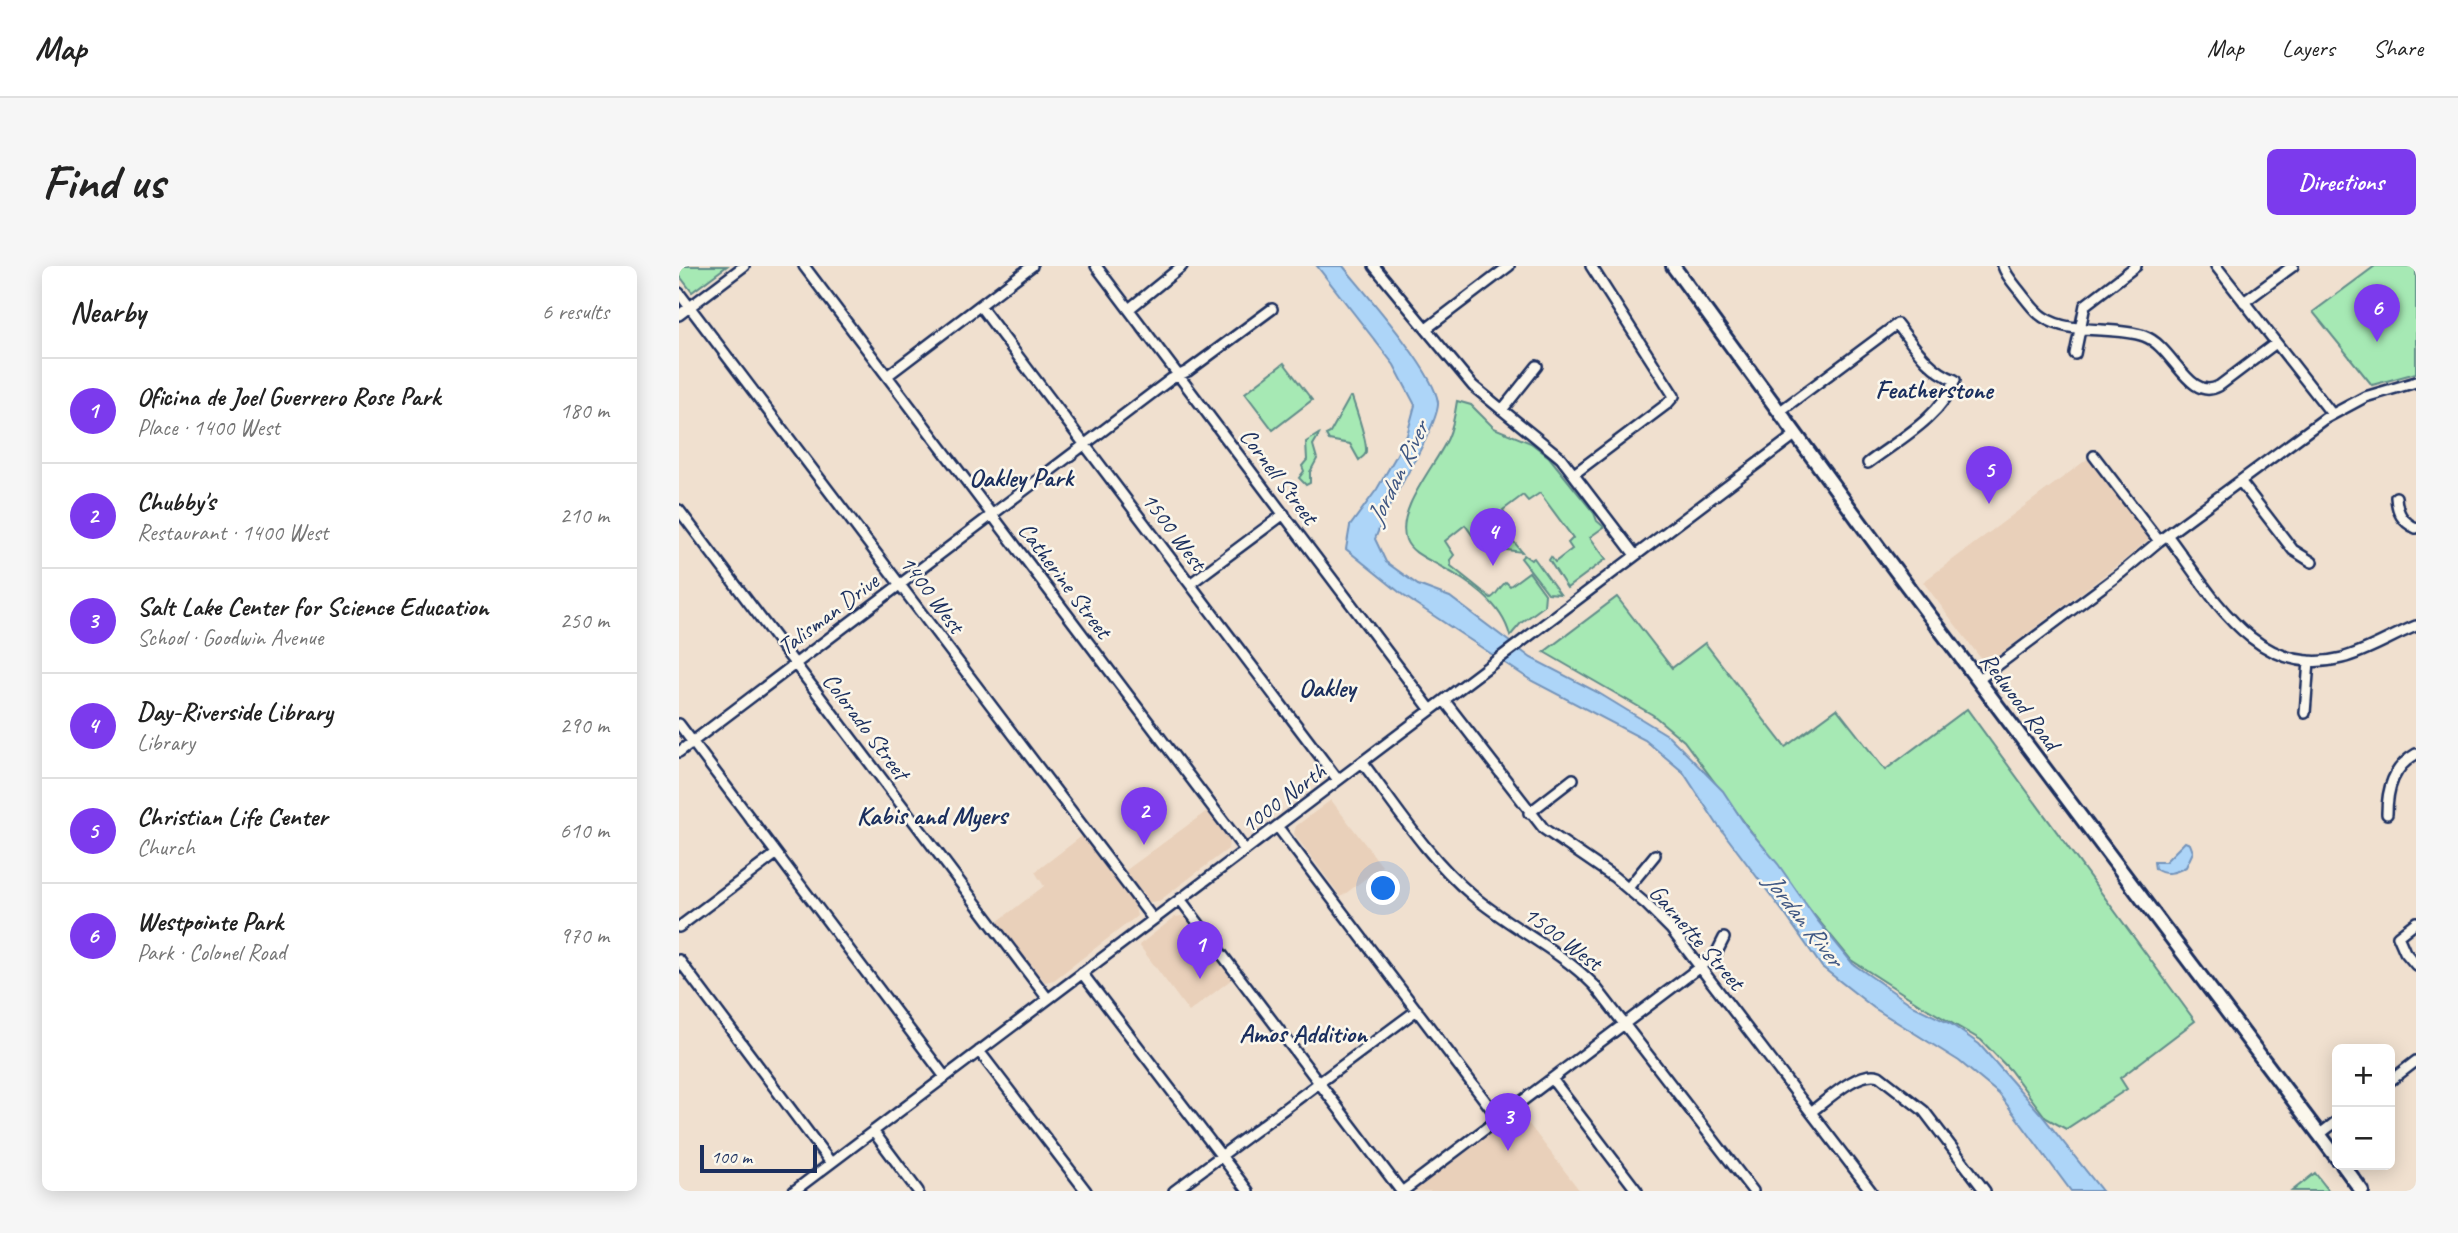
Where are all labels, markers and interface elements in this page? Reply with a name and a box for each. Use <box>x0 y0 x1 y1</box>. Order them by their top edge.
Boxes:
text: Map <box>35 27 86 69</box>
text: Map <box>2207 33 2244 63</box>
text: Layers <box>2282 33 2335 63</box>
text: Share <box>2373 33 2423 63</box>
button: Directions <box>2267 149 2416 215</box>
text: Find us <box>42 151 164 213</box>
pin: 6 <box>2354 284 2400 342</box>
text: Nearby <box>70 293 146 331</box>
text: 6 results <box>542 297 609 326</box>
district label: Featherstone <box>1875 373 1995 406</box>
text: Oficina de Joel Guerrero Rose Park <box>137 380 440 413</box>
text: 1 <box>88 396 98 425</box>
text: 180 m <box>560 396 609 425</box>
text: Place · 1400 West <box>137 413 280 442</box>
water label: Jordan River <box>1358 413 1438 532</box>
street label: Cornell Street <box>1233 422 1326 532</box>
pin: 5 <box>1966 446 2012 504</box>
district label: Oakley Park <box>969 461 1075 494</box>
text: Chubby's <box>137 485 215 518</box>
street label: 1500 West <box>1135 486 1214 578</box>
text: 2 <box>88 501 98 530</box>
text: 210 m <box>560 501 609 530</box>
pin: 4 <box>1470 508 1516 566</box>
street label: Catherine Street <box>1012 516 1120 646</box>
text: Restaurant · 1400 West <box>137 518 328 547</box>
street label: 1400 West <box>893 549 972 641</box>
street label: Talisman Drive <box>772 565 886 662</box>
text: Salt Lake Center for Science Education <box>137 590 488 623</box>
text: 3 <box>88 606 98 635</box>
text: 250 m <box>560 606 609 635</box>
text: School · Goodwin Avenue <box>137 623 323 652</box>
street label: Redwood Road <box>1974 646 2069 759</box>
street label: Colorado Street <box>816 666 918 788</box>
district label: Oakley <box>1299 671 1358 704</box>
text: Day-Riverside Library <box>137 695 333 728</box>
text: 4 <box>88 711 98 740</box>
text: 290 m <box>560 711 609 740</box>
text: Library <box>137 728 195 757</box>
street label: 1000 North <box>1234 755 1333 840</box>
pin: 2 <box>1121 787 1167 845</box>
district label: Kabis and Myers <box>857 799 1010 832</box>
text: Christian Life Center <box>137 800 327 833</box>
text: 5 <box>88 816 98 845</box>
text: 610 m <box>560 816 609 845</box>
text: Church <box>137 833 195 862</box>
water label: Jordan River <box>1755 864 1853 976</box>
your location <box>1366 871 1400 905</box>
street label: Garnette Street <box>1643 878 1753 998</box>
street label: 1500 West <box>1518 899 1610 978</box>
text: Westpointe Park <box>137 905 283 938</box>
text: 6 <box>88 921 98 950</box>
text: 970 m <box>560 921 609 950</box>
pin: 1 <box>1177 921 1223 979</box>
text: Park · Colonel Road <box>137 938 286 967</box>
district label: Amos Addition <box>1239 1017 1369 1050</box>
map controls <box>2332 1044 2395 1170</box>
button: + <box>2332 1044 2395 1107</box>
pin: 3 <box>1485 1093 1531 1151</box>
button: − <box>2332 1107 2395 1170</box>
scale bar <box>700 1142 817 1174</box>
text: 100 m <box>711 1145 752 1169</box>

